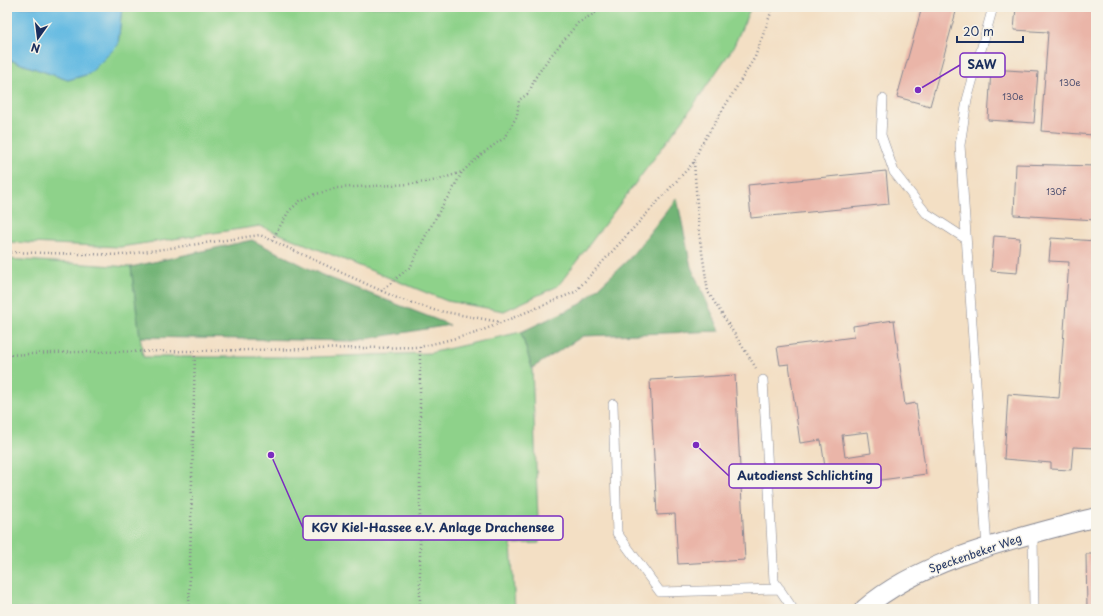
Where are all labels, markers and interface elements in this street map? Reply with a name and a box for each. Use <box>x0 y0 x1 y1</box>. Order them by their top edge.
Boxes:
north arrow <box>18 18 58 58</box>
scale bar <box>957 18 1023 44</box>
text: 20 m <box>963 22 994 40</box>
text: N <box>29 39 42 57</box>
callout: SAW <box>960 53 1005 77</box>
text: SAW <box>968 55 997 73</box>
house number: 130e <box>1059 75 1081 89</box>
house number: 130e <box>1002 89 1024 103</box>
house number: 130f <box>1046 184 1067 198</box>
callout: Autodienst Schlichting <box>729 464 881 488</box>
text: Autodienst Schlichting <box>737 466 873 484</box>
callout: KGV Kiel-Hassee e.V. Anlage Drachensee <box>303 516 563 540</box>
text: KGV Kiel-Hassee e.V. Anlage Drachensee <box>311 518 555 536</box>
street label: Speckenbeker Weg <box>926 529 1024 577</box>

